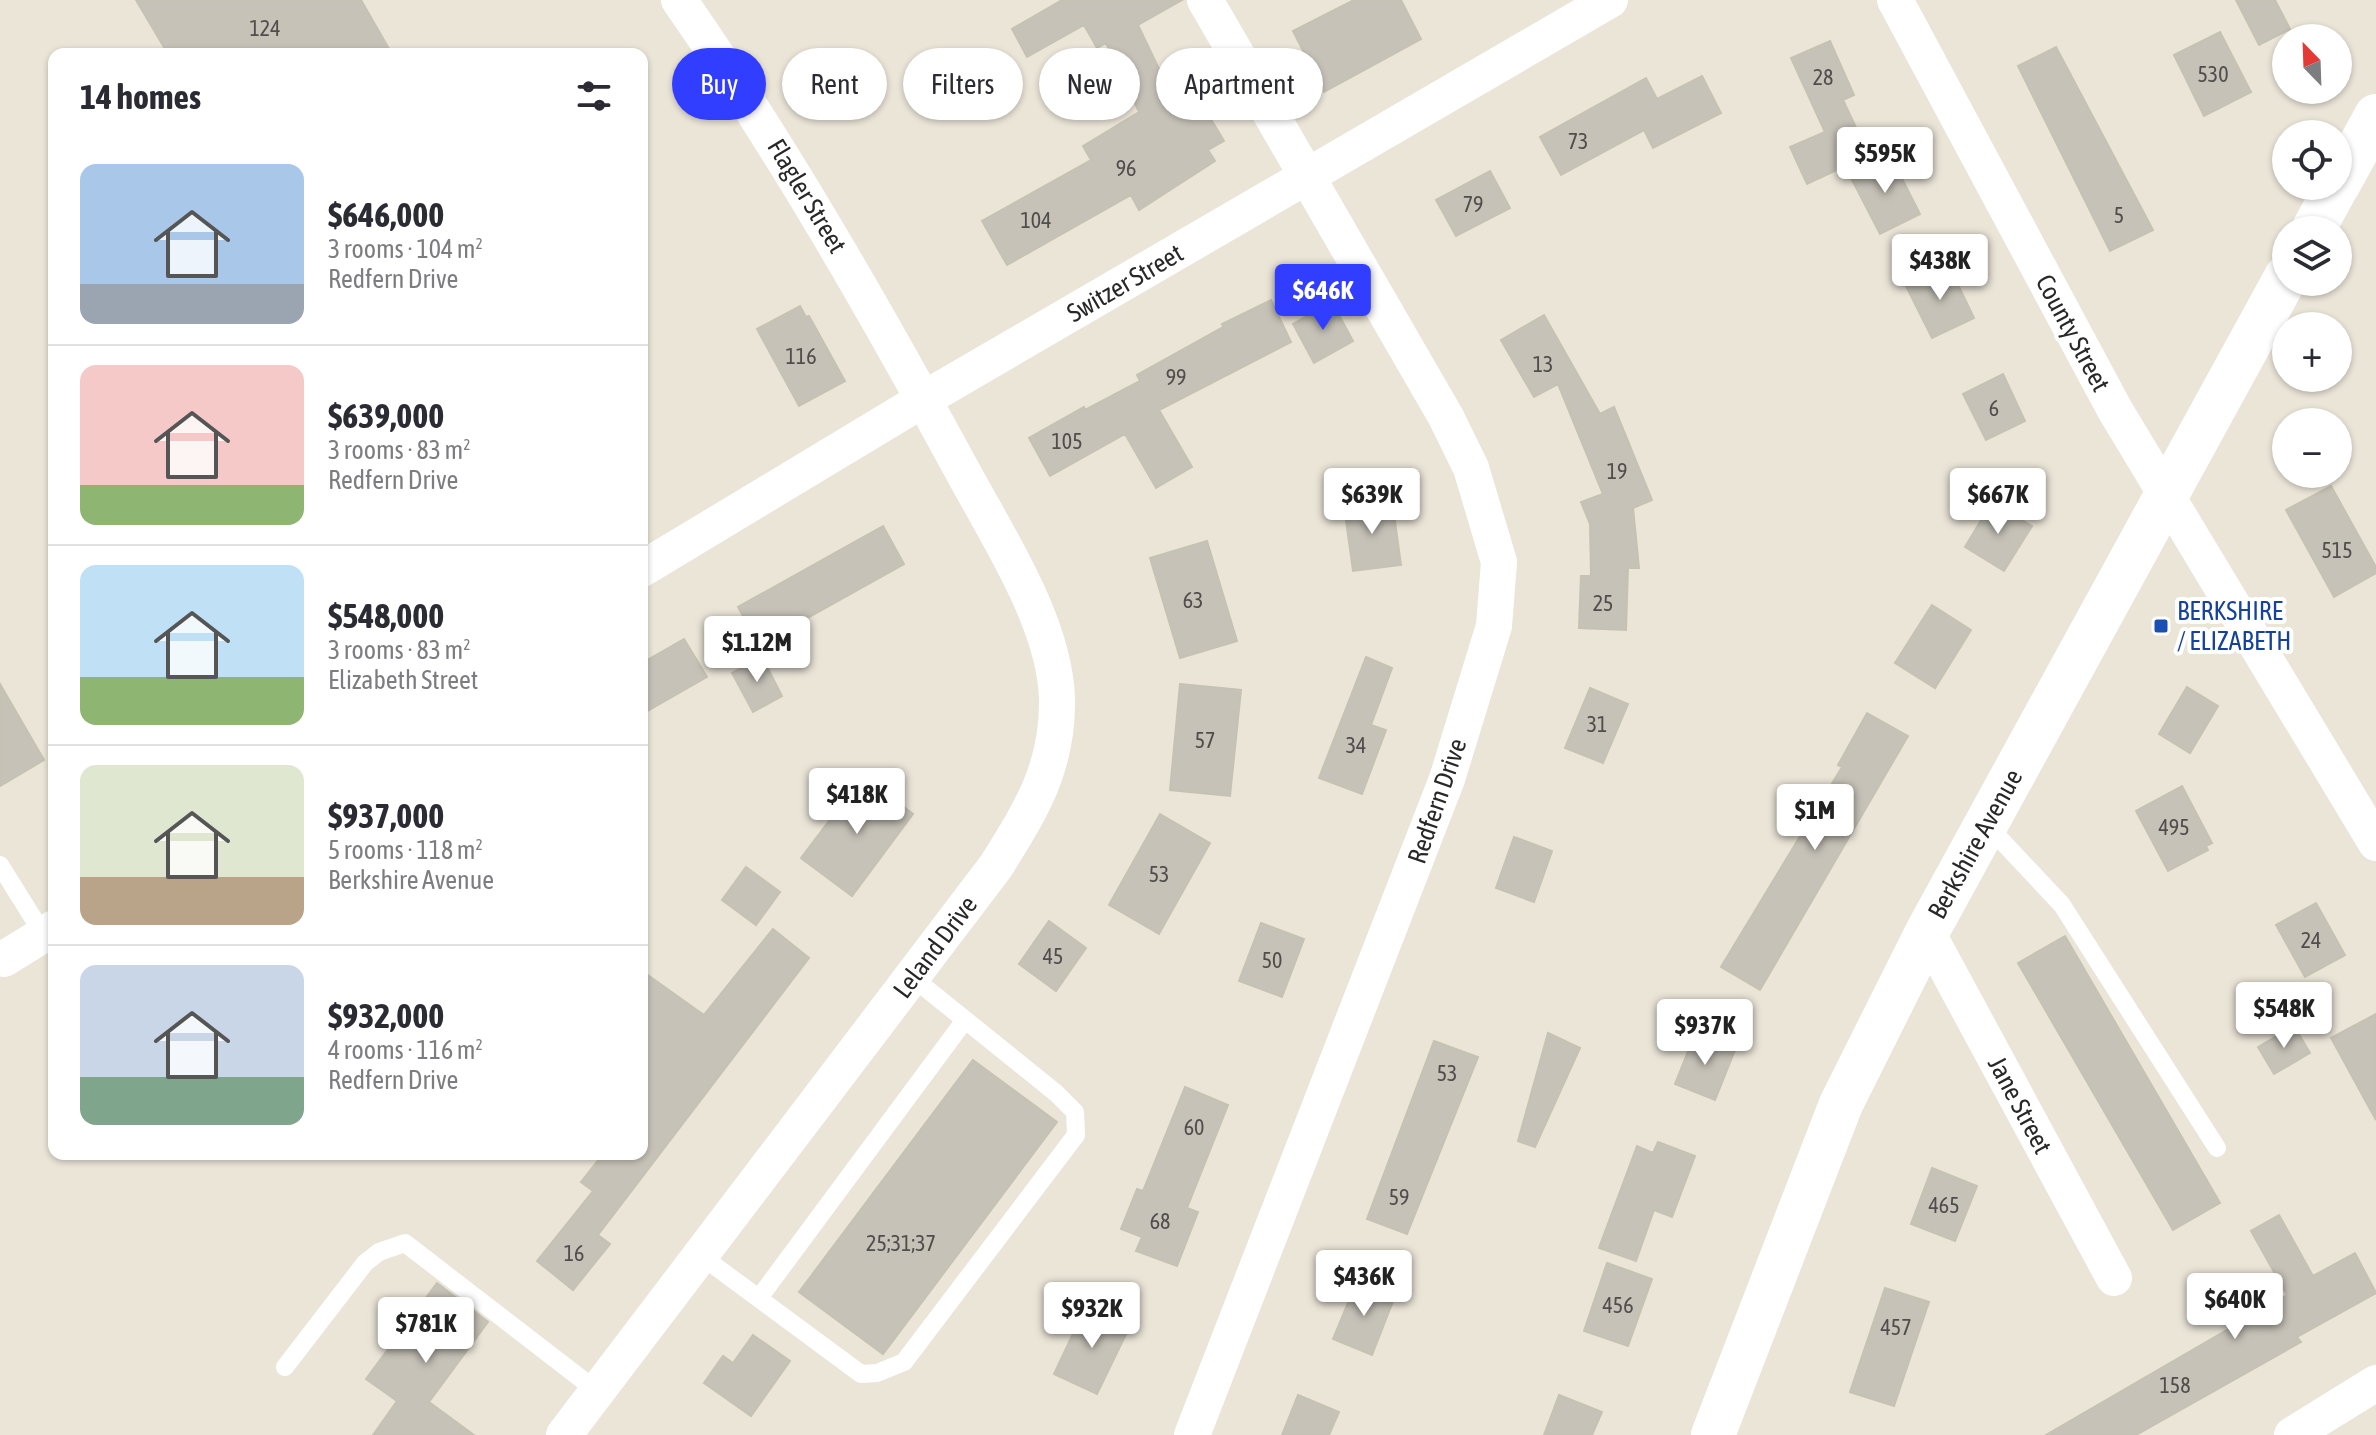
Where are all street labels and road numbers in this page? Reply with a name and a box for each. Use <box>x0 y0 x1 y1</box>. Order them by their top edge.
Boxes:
street label: Flagler Street <box>761 134 853 258</box>
street label: Switzer Street <box>1062 238 1188 328</box>
street label: County Street <box>2030 269 2116 397</box>
street label: Redfern Drive <box>1402 735 1472 867</box>
street label: Berkshire Avenue <box>1922 764 2028 924</box>
street label: Leland Drive <box>887 890 983 1004</box>
street label: Jane Street <box>1982 1051 2058 1159</box>

